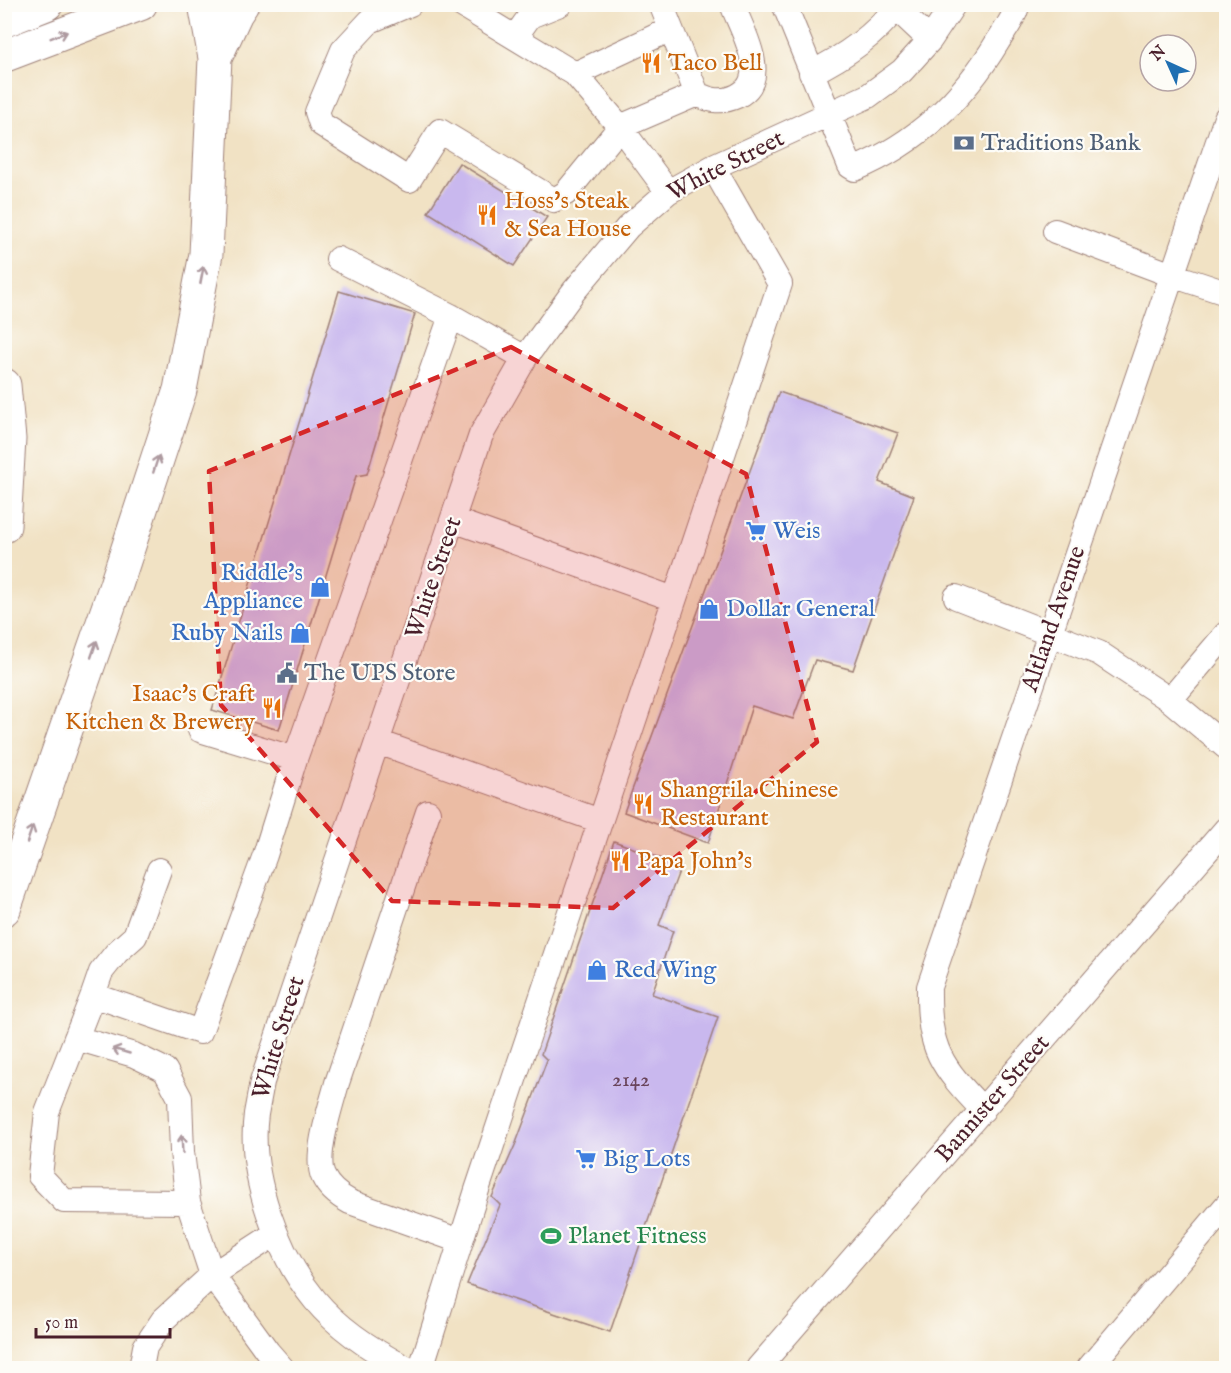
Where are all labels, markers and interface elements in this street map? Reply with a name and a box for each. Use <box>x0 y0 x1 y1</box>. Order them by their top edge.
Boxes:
one-way arrow <box>49 29 68 40</box>
north arrow <box>1138 33 1198 93</box>
text: N <box>1146 42 1171 66</box>
place label: Taco Bell <box>668 48 763 79</box>
restaurant icon: Taco Bell <box>639 51 663 75</box>
street label: White Street <box>662 123 790 209</box>
place label: Traditions Bank <box>981 128 1141 159</box>
bank icon: Traditions Bank <box>952 131 976 155</box>
place label: Hoss's Steak & Sea House <box>504 186 631 245</box>
restaurant icon: Hoss's Steak & Sea House <box>475 203 499 227</box>
one-way arrow <box>197 266 208 286</box>
one-way arrow <box>151 455 162 474</box>
street label: White Street <box>399 513 469 643</box>
place label: Weis <box>773 516 821 547</box>
supermarket icon: Weis <box>744 519 768 543</box>
street label: Altland Avenue <box>1014 542 1093 697</box>
place label: Riddle's Appliance <box>202 558 303 617</box>
shop icon: Riddle's Appliance <box>308 575 332 599</box>
place label: Dollar General <box>726 594 876 625</box>
shop icon: Dollar General <box>697 597 721 621</box>
place label: Ruby Nails <box>171 618 283 649</box>
shop icon: Ruby Nails <box>288 621 312 645</box>
one-way arrow <box>89 640 100 659</box>
place label: The UPS Store <box>304 658 455 689</box>
public building icon: The UPS Store <box>275 661 299 685</box>
place label: Isaac's Craft Kitchen & Brewery <box>65 679 255 738</box>
restaurant icon: Isaac's Craft Kitchen & Brewery <box>260 696 284 720</box>
place label: Shangrila Chinese Restaurant <box>660 775 838 834</box>
restaurant icon: Shangrila Chinese Restaurant <box>631 792 655 816</box>
one-way arrow <box>26 825 37 844</box>
place label: Papa John's <box>637 846 752 877</box>
restaurant icon: Papa John's <box>608 849 632 873</box>
place label: Red Wing <box>614 955 717 986</box>
shop icon: Red Wing <box>585 958 609 982</box>
street label: White Street <box>246 973 312 1103</box>
street label: Bannister Street <box>929 1029 1057 1169</box>
one-way arrow <box>112 1045 131 1056</box>
house number: 2142 <box>612 1067 650 1094</box>
one-way arrow <box>176 1134 187 1154</box>
place label: Big Lots <box>603 1144 690 1175</box>
supermarket icon: Big Lots <box>574 1147 598 1171</box>
place label: Planet Fitness <box>568 1221 707 1252</box>
sports icon: Planet Fitness <box>539 1224 563 1248</box>
scale bar <box>36 1301 170 1339</box>
text: 50 m <box>45 1312 78 1335</box>

